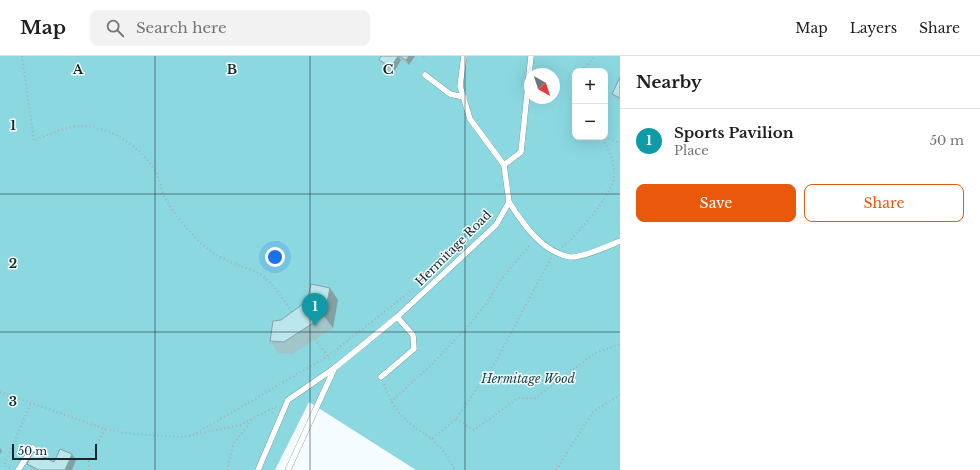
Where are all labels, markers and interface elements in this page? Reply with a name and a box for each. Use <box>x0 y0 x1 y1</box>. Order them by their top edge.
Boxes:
search box <box>90 10 370 46</box>
text: Map <box>20 16 66 39</box>
icon: search <box>104 17 126 39</box>
text: Search here <box>136 18 227 37</box>
text: Map <box>795 19 828 37</box>
text: Layers <box>850 19 897 37</box>
text: Share <box>919 19 960 37</box>
text: A <box>72 61 84 78</box>
text: B <box>227 61 237 78</box>
text: C <box>383 61 394 78</box>
north arrow <box>524 68 560 104</box>
map controls <box>572 68 608 140</box>
button: + <box>572 68 608 104</box>
text: Nearby <box>636 72 702 93</box>
button: − <box>572 104 608 140</box>
text: 1 <box>10 117 16 134</box>
text: Sports Pavilion <box>674 123 794 142</box>
text: 1 <box>646 132 652 149</box>
text: 50 m <box>930 132 964 149</box>
text: Place <box>674 142 709 159</box>
button: Save <box>636 184 796 222</box>
button: Share <box>804 184 964 222</box>
street label: Hermitage Road <box>412 207 494 289</box>
your location <box>265 247 285 267</box>
text: 2 <box>9 255 17 272</box>
pin: 1 <box>302 293 328 326</box>
park label: Hermitage Wood <box>480 371 576 386</box>
text: 3 <box>9 393 17 410</box>
scale bar <box>12 442 97 461</box>
text: 50 m <box>18 444 47 458</box>

